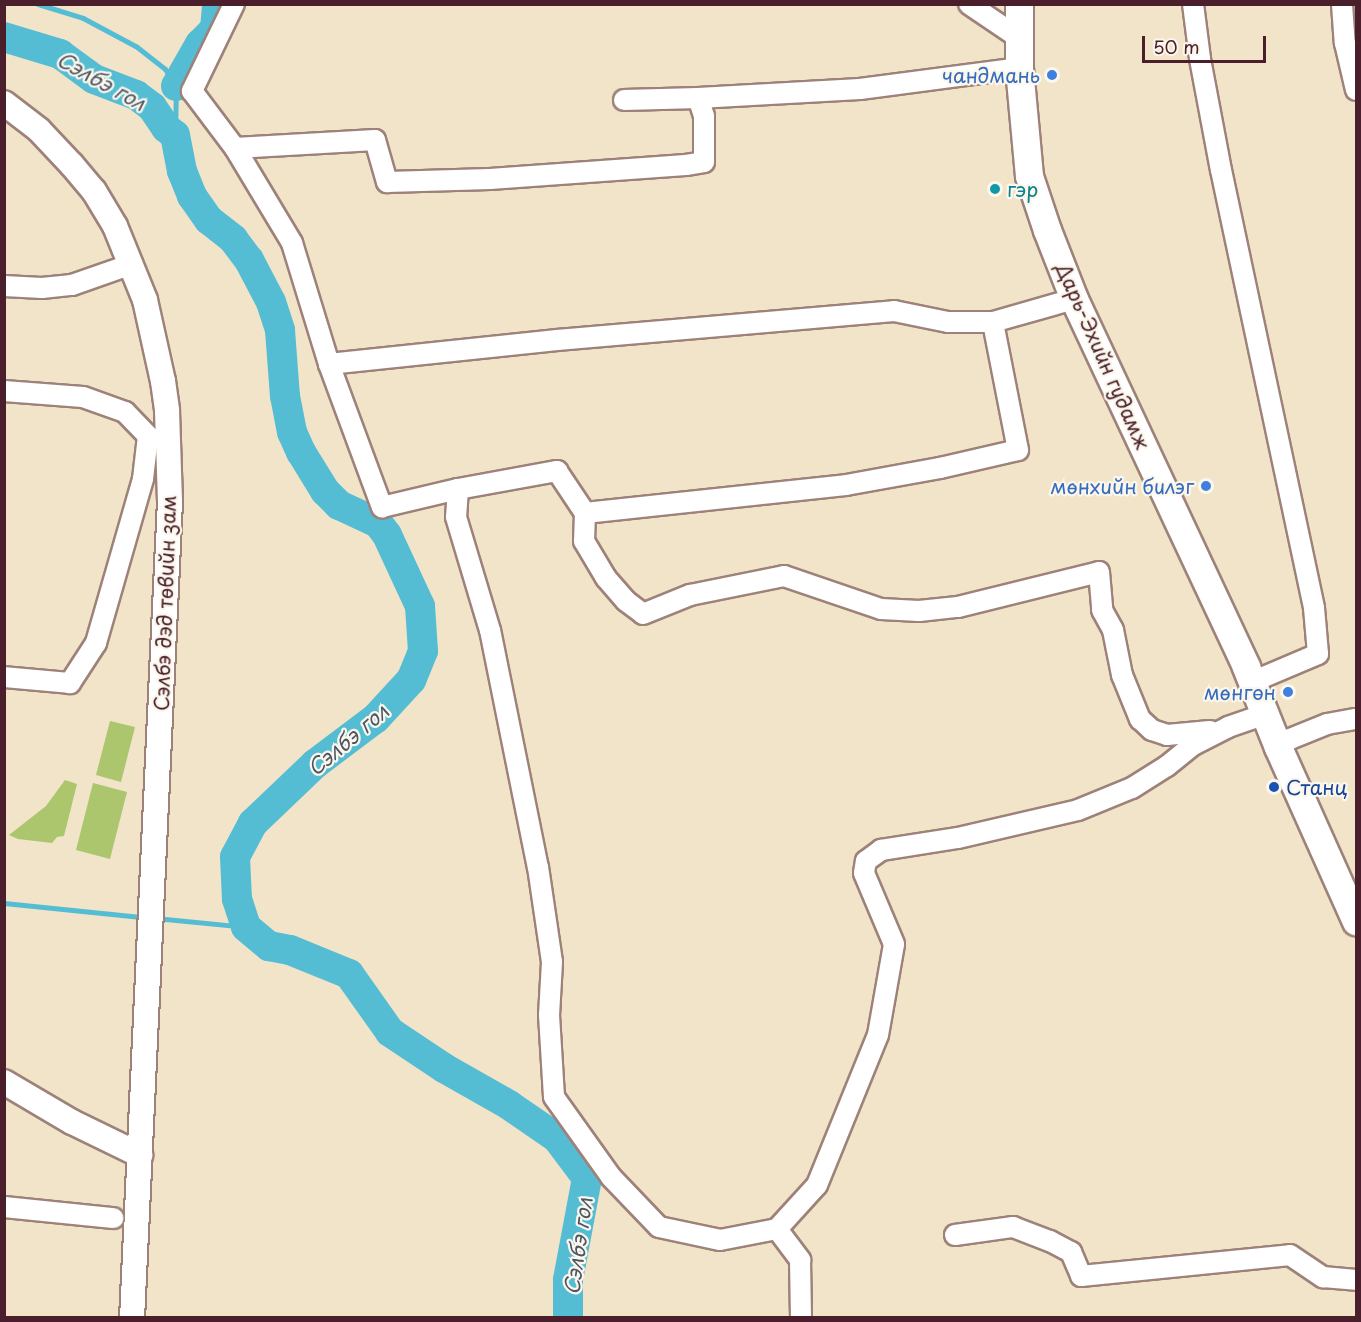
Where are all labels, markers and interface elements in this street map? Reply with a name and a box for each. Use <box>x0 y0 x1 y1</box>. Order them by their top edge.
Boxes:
scale bar <box>1145 24 1270 62</box>
text: 50 m <box>1153 33 1200 60</box>
water label: Сэлбэ гол <box>53 45 151 115</box>
place label: чандмань <box>942 63 1040 87</box>
marker: чандмань <box>1045 68 1059 82</box>
place label: гэр <box>1007 177 1038 201</box>
marker: гэр <box>988 182 1002 196</box>
street label: Дарь-Эхийн гудамж <box>1051 259 1155 453</box>
place label: мөнхийн билэг <box>1050 474 1194 498</box>
marker: мөнхийн билэг <box>1199 479 1213 493</box>
street label: Сэлбэ дэд төвийн зам <box>149 494 181 712</box>
place label: мөнгөн <box>1204 680 1276 704</box>
marker: мөнгөн <box>1281 685 1295 699</box>
water label: Сэлбэ гол <box>301 698 393 780</box>
place label: Станц <box>1286 775 1347 799</box>
marker: Станц <box>1267 780 1281 794</box>
water label: Сэлбэ гол <box>558 1196 596 1296</box>

